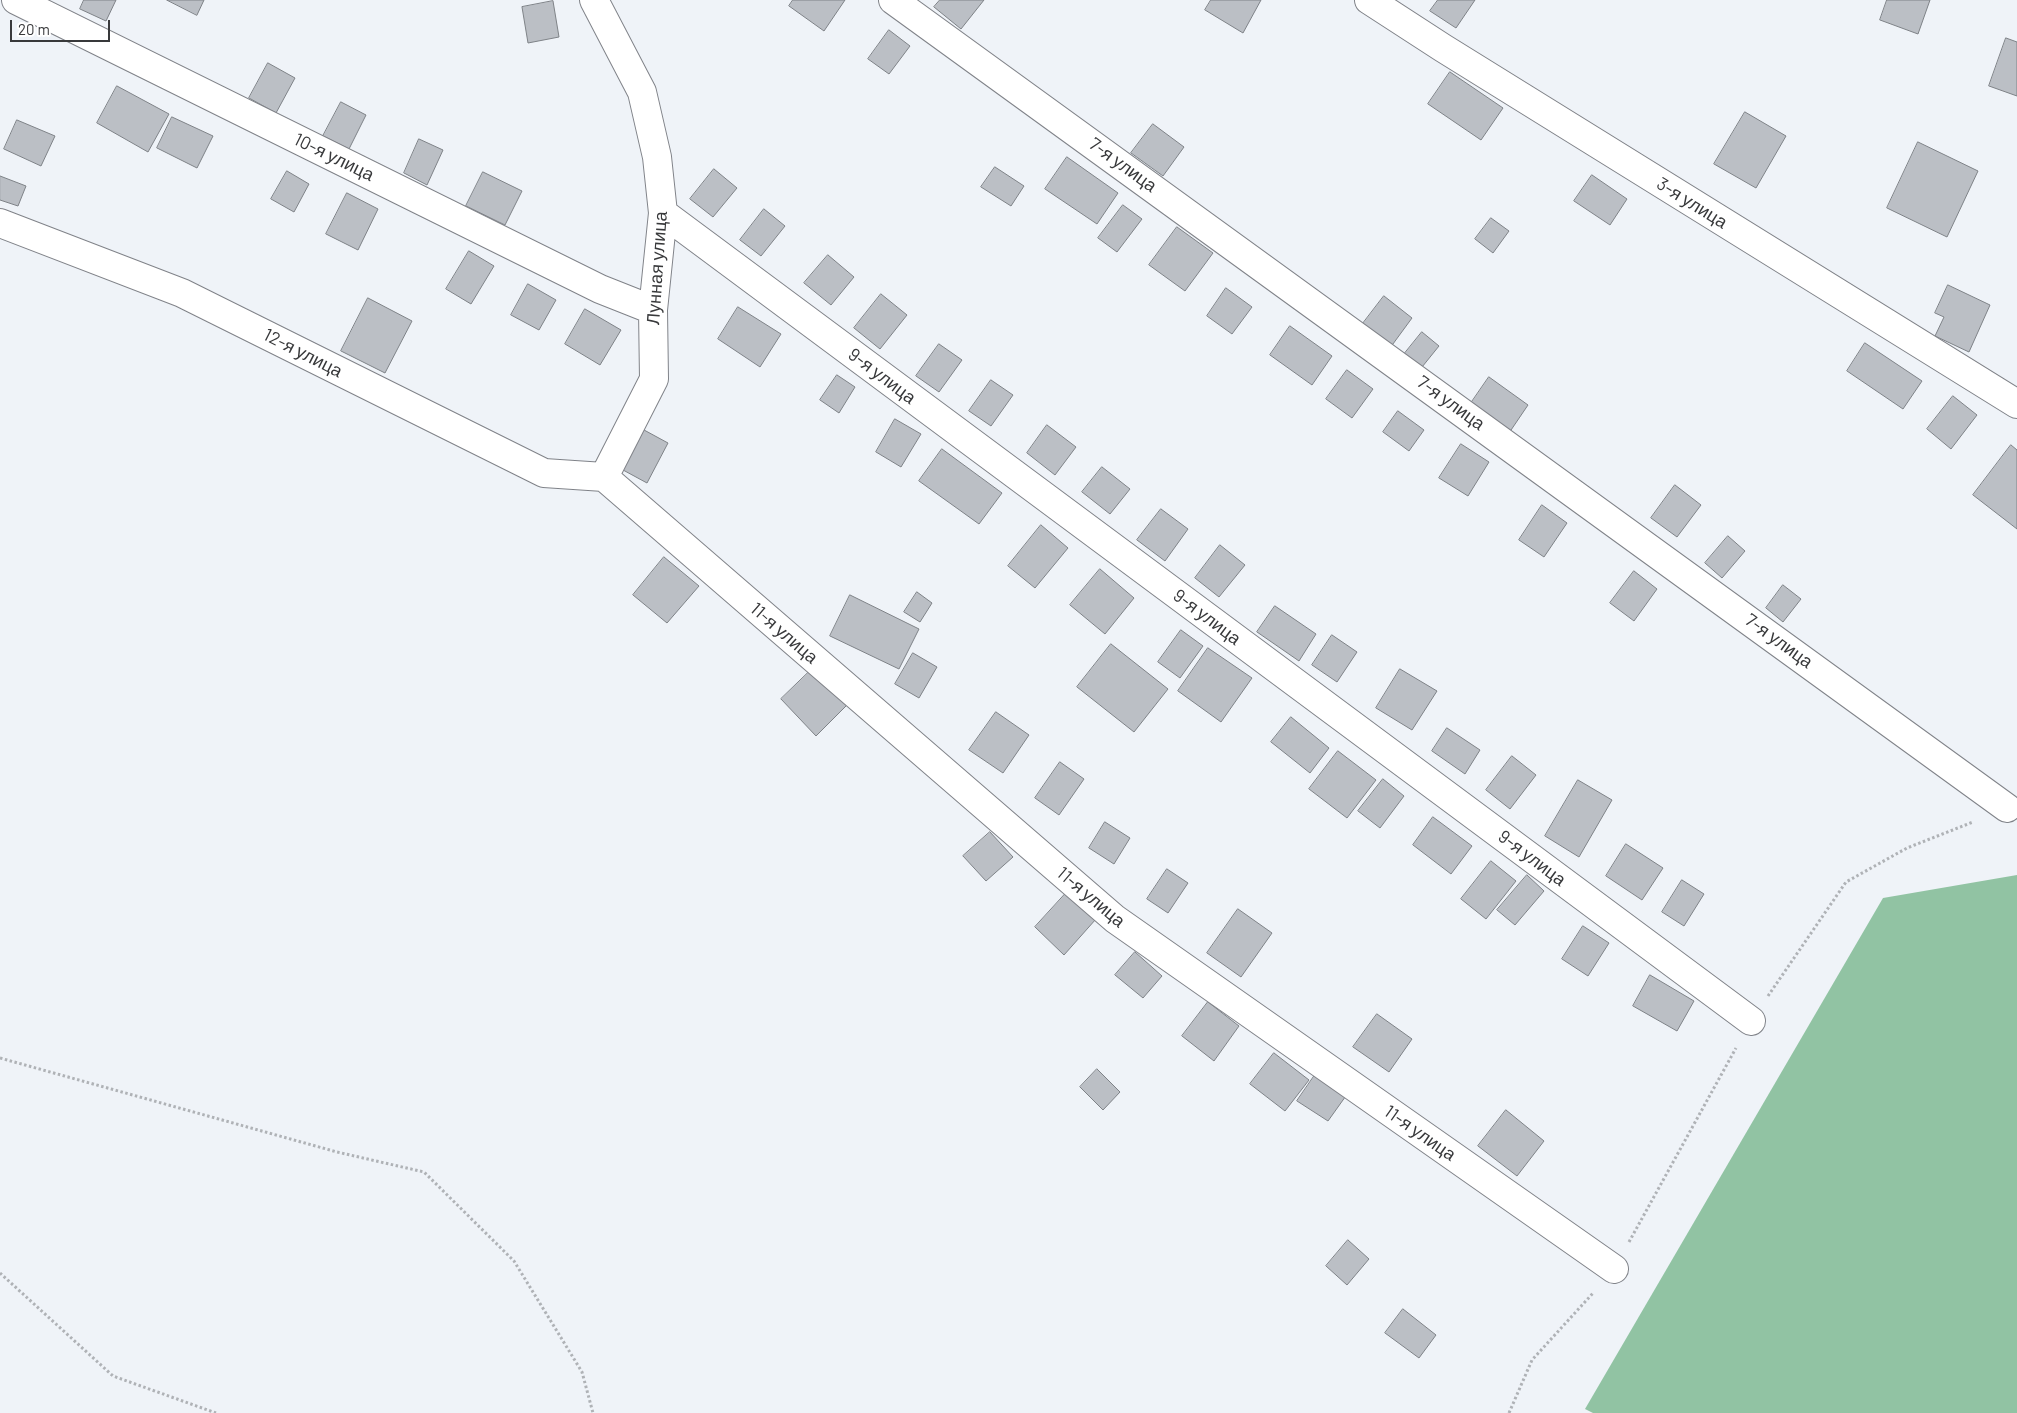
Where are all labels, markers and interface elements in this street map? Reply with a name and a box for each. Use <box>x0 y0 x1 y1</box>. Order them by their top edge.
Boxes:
scale bar <box>12 10 112 42</box>
text: 20 m <box>18 20 50 38</box>
street label: 10-я улица <box>290 128 378 186</box>
street label: 7-я улица <box>1085 133 1161 197</box>
street label: 3-я улица <box>1653 173 1731 233</box>
street label: Лунная улица <box>642 211 672 325</box>
street label: 12-я улица <box>260 324 346 382</box>
street label: 9-я улица <box>844 344 920 408</box>
street label: 7-я улица <box>1413 371 1489 435</box>
street label: 9-я улица <box>1169 585 1245 649</box>
street label: 11-я улица <box>746 598 822 668</box>
street label: 7-я улица <box>1741 609 1817 673</box>
street label: 9-я улица <box>1494 826 1570 890</box>
street label: 11-я улица <box>1052 862 1130 932</box>
street label: 11-я улица <box>1380 1100 1460 1166</box>

